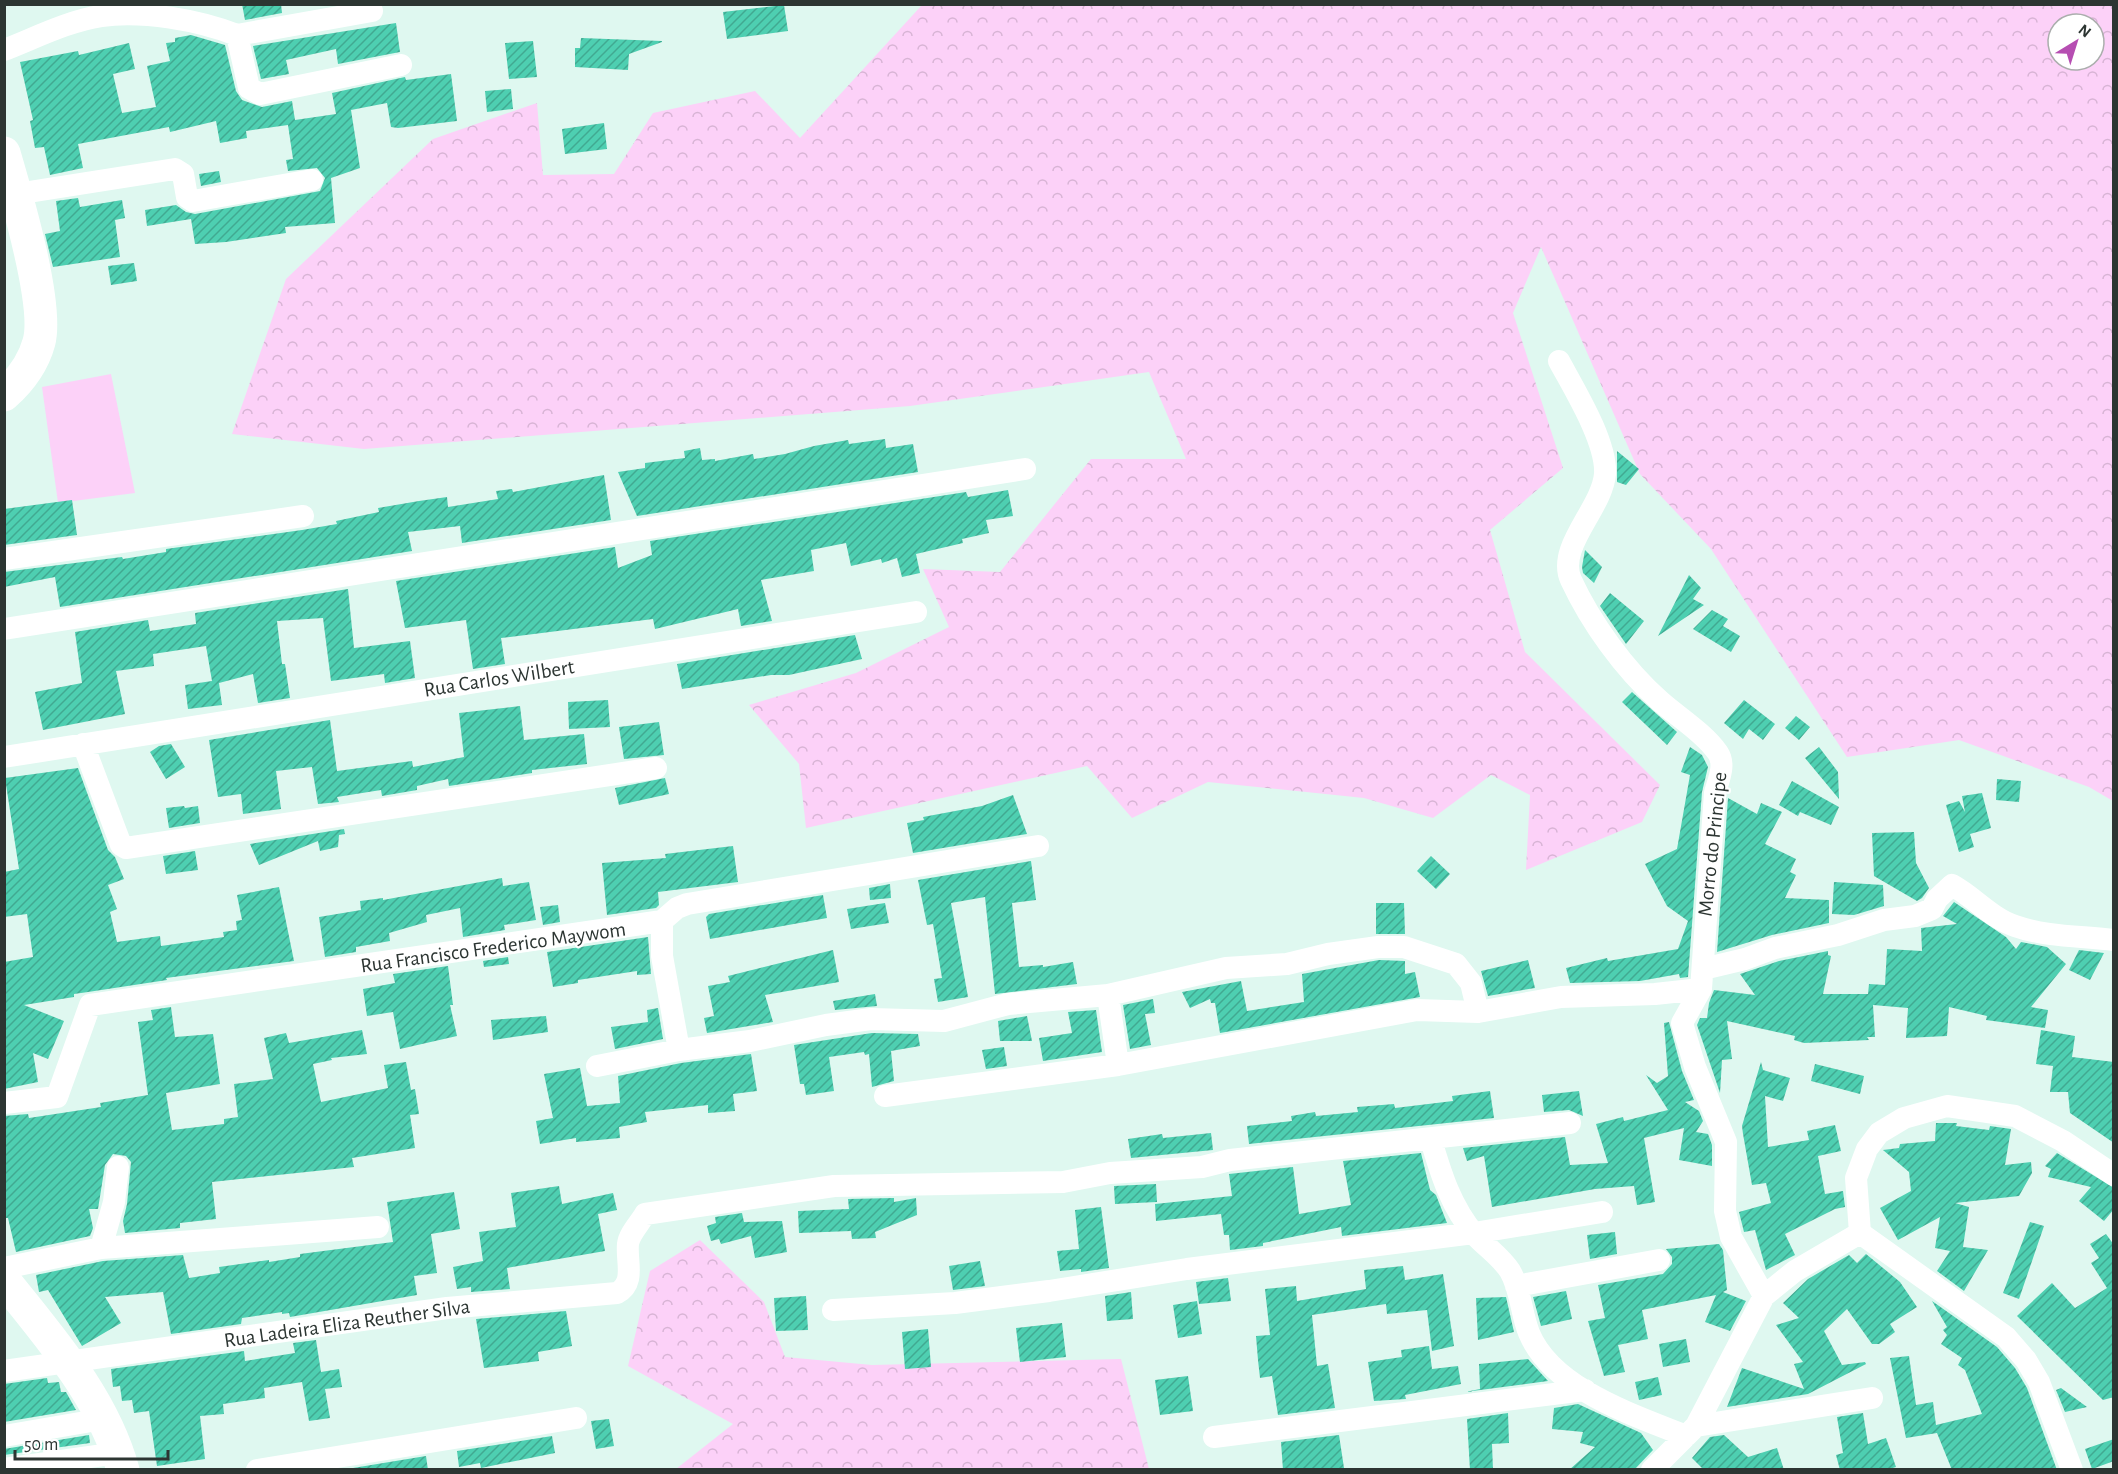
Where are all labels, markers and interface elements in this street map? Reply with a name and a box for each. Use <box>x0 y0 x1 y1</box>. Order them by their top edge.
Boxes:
north arrow <box>2046 12 2106 72</box>
text: N <box>2075 21 2094 41</box>
street label: Rua Carlos Wilbert <box>422 656 576 701</box>
street label: Morro do Principe <box>1694 771 1731 917</box>
street label: Rua Francisco Frederico Maywom <box>359 918 627 977</box>
street label: Rua Ladeira Eliza Reuther Silva <box>223 1296 472 1351</box>
scale bar <box>15 1423 168 1461</box>
text: 50 m <box>24 1436 58 1454</box>

